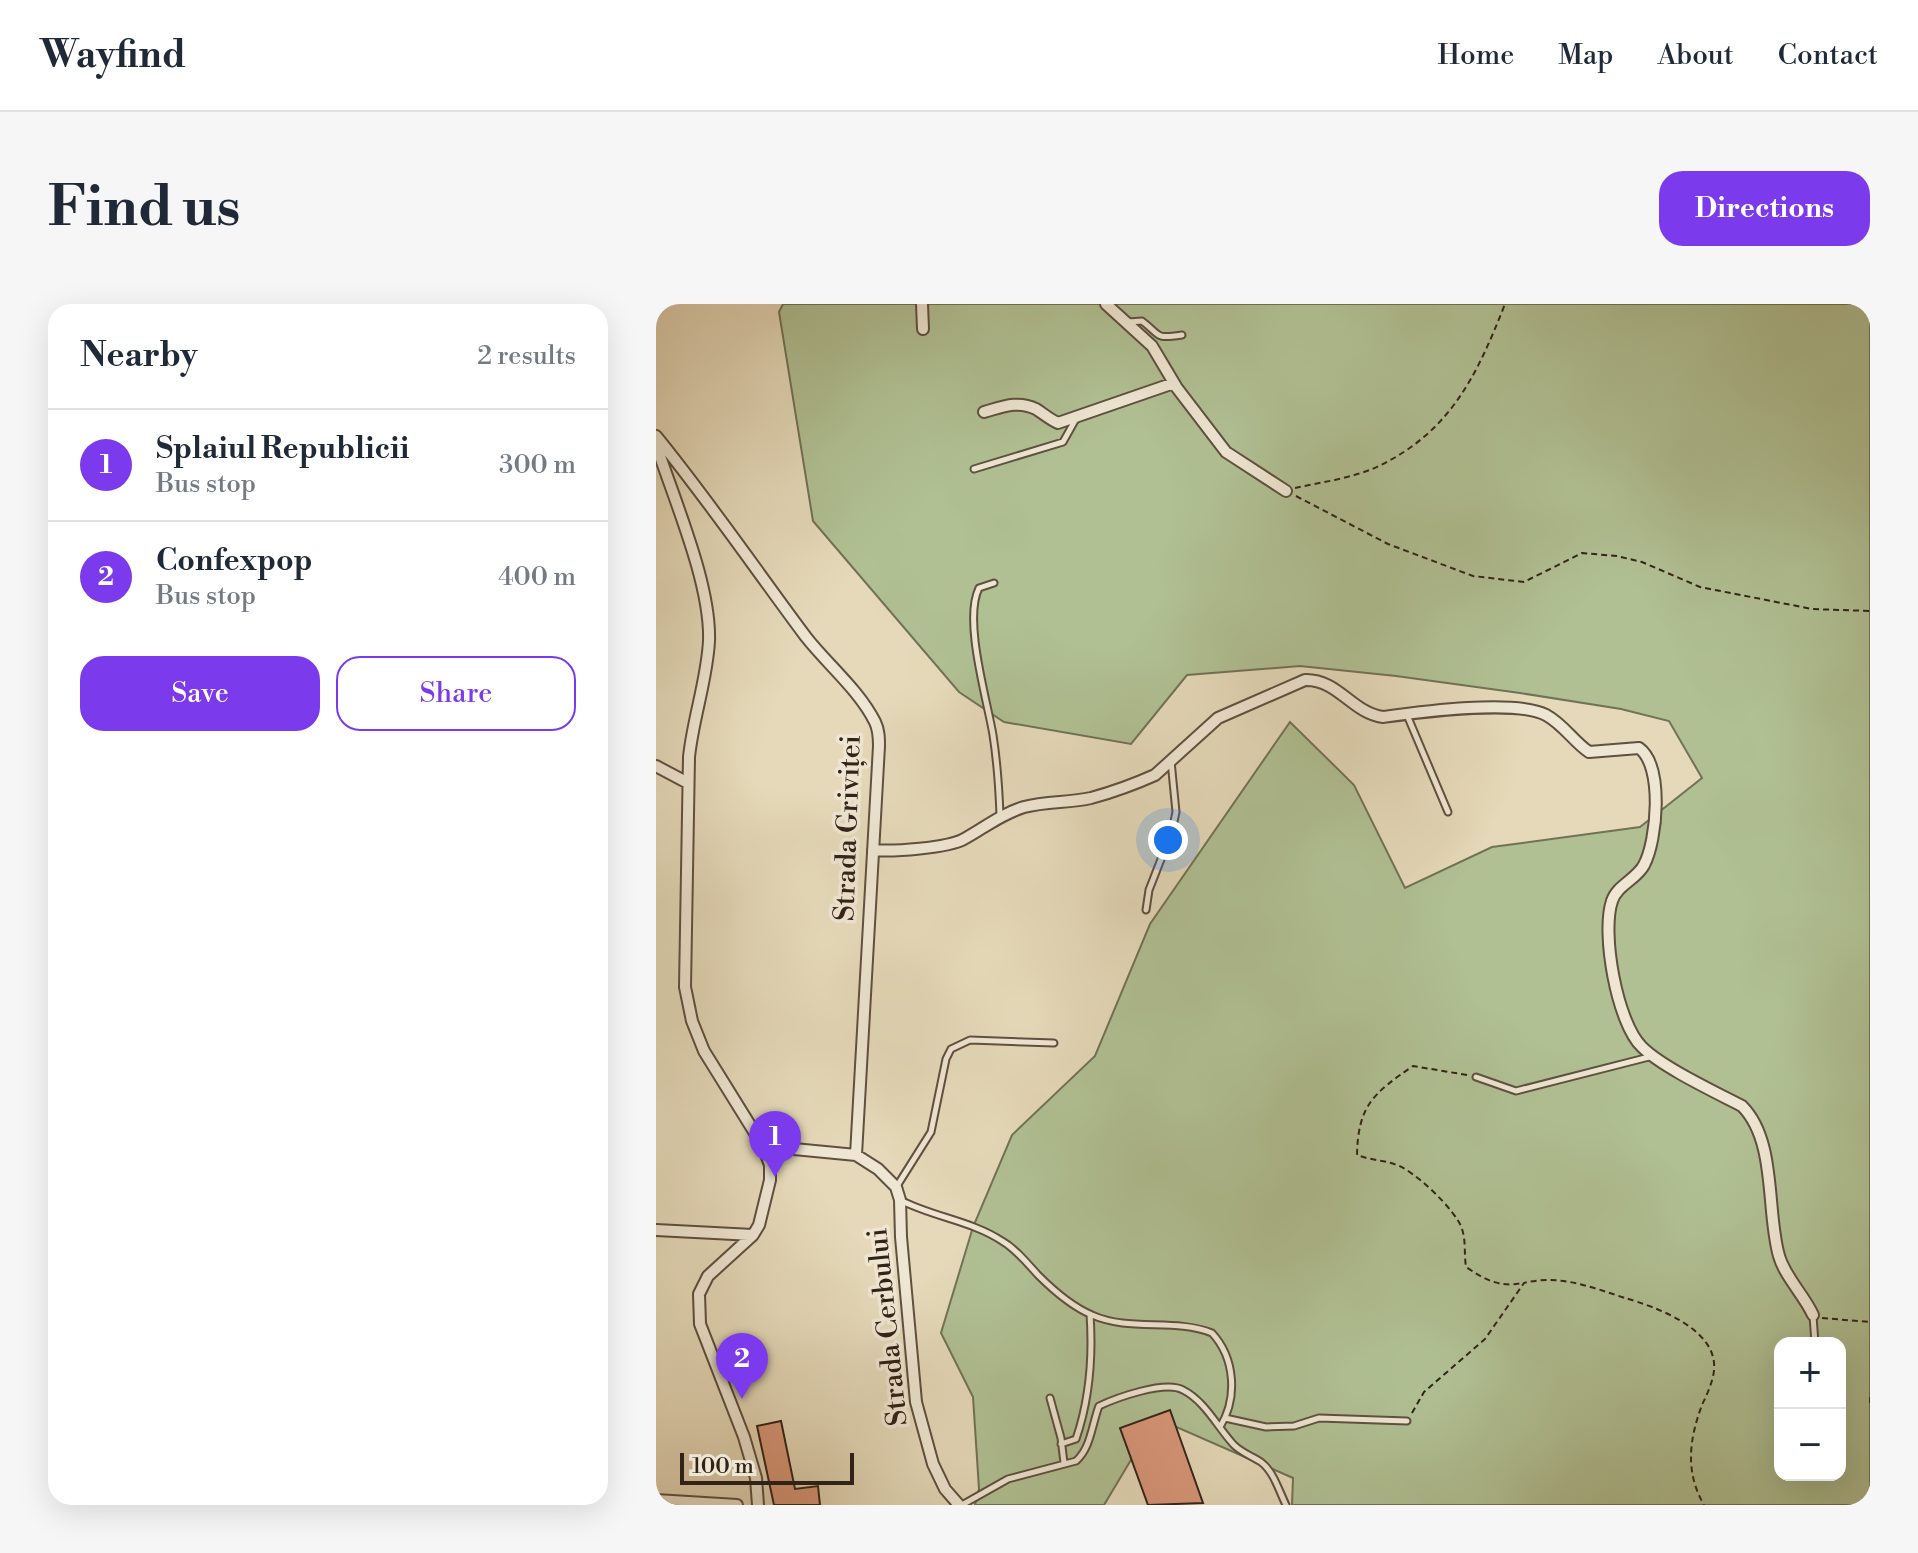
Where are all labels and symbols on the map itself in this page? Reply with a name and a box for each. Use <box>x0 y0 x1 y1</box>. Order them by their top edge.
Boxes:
street label: Strada Griviței <box>827 734 869 922</box>
your location <box>1148 820 1188 860</box>
pin: 1 <box>749 1111 801 1177</box>
street label: Strada Cerbului <box>860 1226 916 1428</box>
pin: 2 <box>716 1333 768 1399</box>
scale bar <box>680 1449 854 1485</box>

